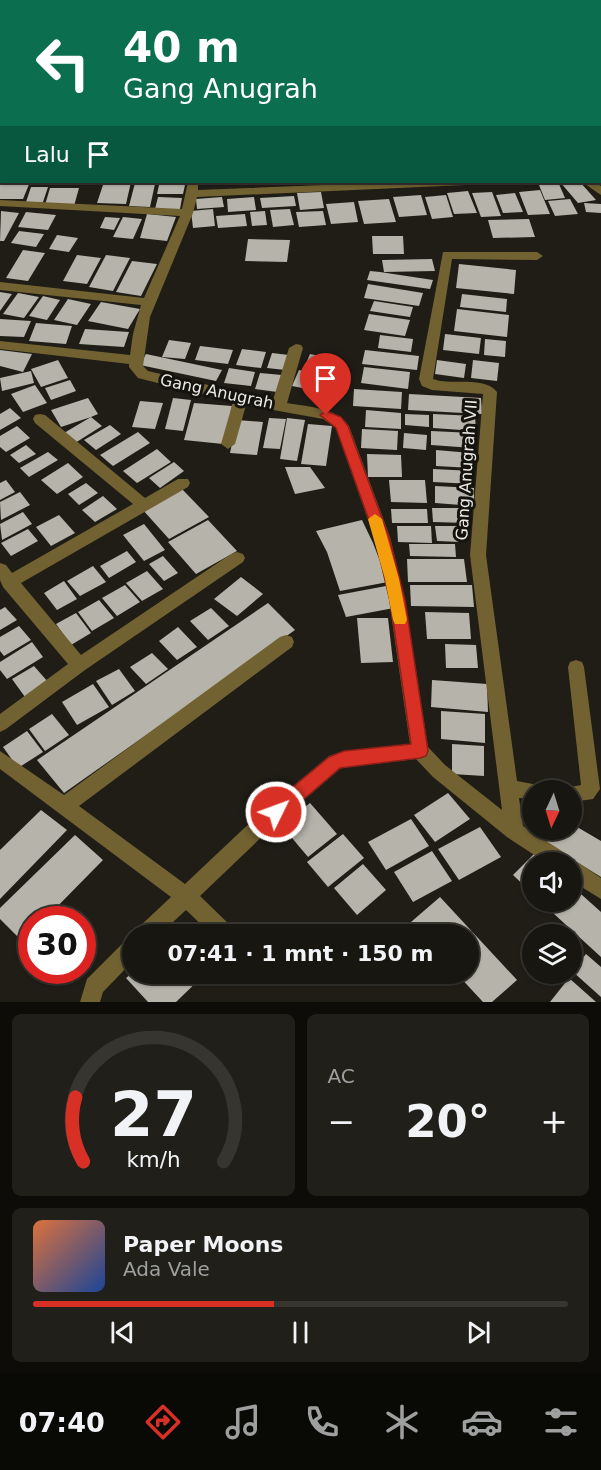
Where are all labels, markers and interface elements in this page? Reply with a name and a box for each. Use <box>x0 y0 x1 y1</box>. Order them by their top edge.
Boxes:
text: 40 m <box>123 23 240 72</box>
icon: left <box>24 24 102 102</box>
text: Gang Anugrah <box>123 73 318 104</box>
icon: arrive <box>82 138 115 171</box>
text: Lalu <box>24 142 70 167</box>
pin <box>300 353 351 415</box>
icon: arrive <box>309 362 342 395</box>
street label: Gang Anugrah <box>158 370 275 413</box>
street label: Gang Anugrah VII <box>452 399 481 541</box>
position arrow <box>244 780 308 844</box>
north arrow <box>522 780 582 840</box>
map controls <box>522 780 582 984</box>
button: sound <box>522 852 582 912</box>
speed limit sign: 30 <box>18 906 96 984</box>
button: layers <box>522 924 582 984</box>
text: 07:41 · 1 mnt · 150 m <box>168 941 433 966</box>
text: AC <box>328 1064 355 1088</box>
text: 27 <box>110 1078 197 1151</box>
text: 20° <box>405 1095 490 1148</box>
text: − <box>328 1102 355 1141</box>
text: + <box>540 1102 568 1141</box>
text: km/h <box>126 1147 180 1172</box>
text: Paper Moons <box>123 1232 283 1257</box>
text: Ada Vale <box>123 1257 210 1281</box>
icon: previous <box>106 1316 139 1349</box>
icon: pause <box>284 1316 317 1349</box>
icon: next <box>462 1316 495 1349</box>
icon: directions <box>142 1401 184 1443</box>
icon: music <box>222 1401 264 1443</box>
icon: phone <box>301 1401 343 1443</box>
icon: climate <box>381 1401 423 1443</box>
icon: car <box>461 1401 503 1443</box>
icon: filters <box>540 1401 582 1443</box>
text: 07:40 <box>19 1407 105 1438</box>

